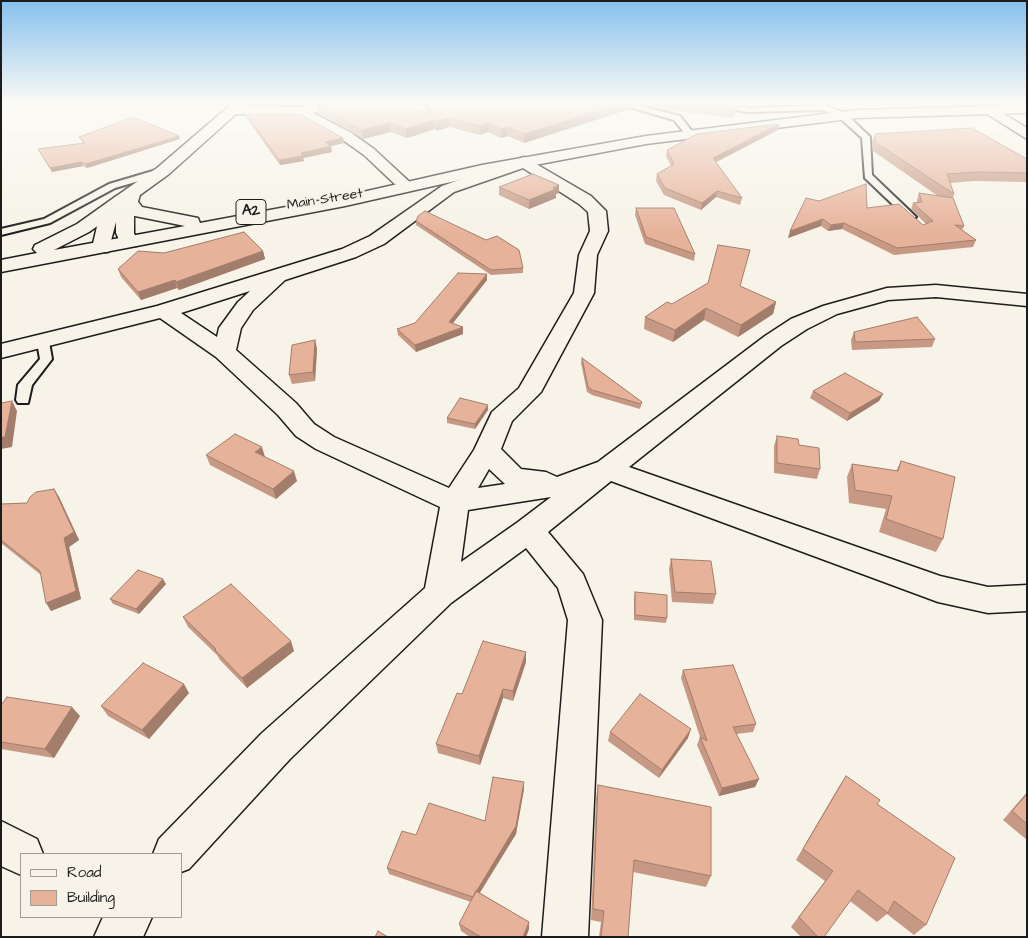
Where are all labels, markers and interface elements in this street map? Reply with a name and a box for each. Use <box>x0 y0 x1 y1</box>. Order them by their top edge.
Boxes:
street label: Main Street <box>286 186 364 214</box>
road number: A2 <box>236 200 266 224</box>
legend <box>20 853 182 918</box>
text: Road <box>67 862 101 883</box>
text: Building <box>67 887 115 908</box>

